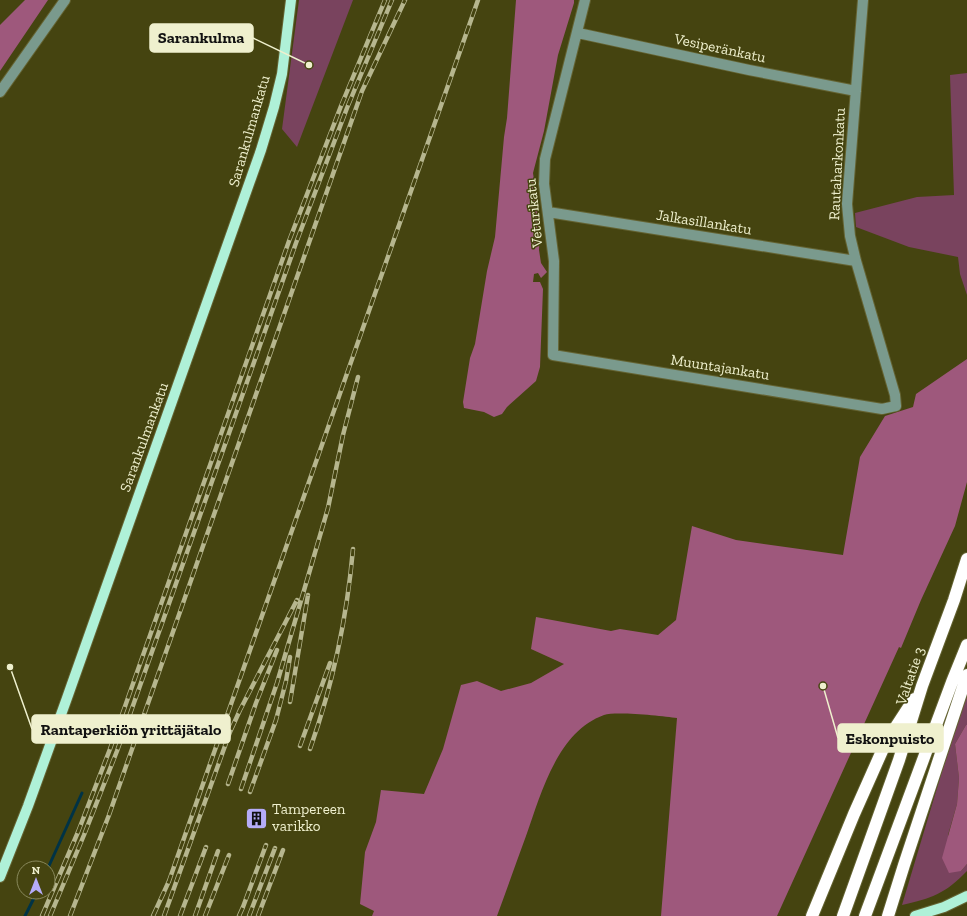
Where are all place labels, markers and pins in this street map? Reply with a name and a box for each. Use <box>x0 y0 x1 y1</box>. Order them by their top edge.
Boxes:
callout: Sarankulma <box>150 24 253 52</box>
callout: Rantaperkiön yrittäjätalo <box>32 715 230 743</box>
callout: Eskonpuisto <box>838 724 943 752</box>
place label: Tampereen varikko <box>272 800 346 835</box>
building icon: Tampereen varikko <box>244 805 270 831</box>

